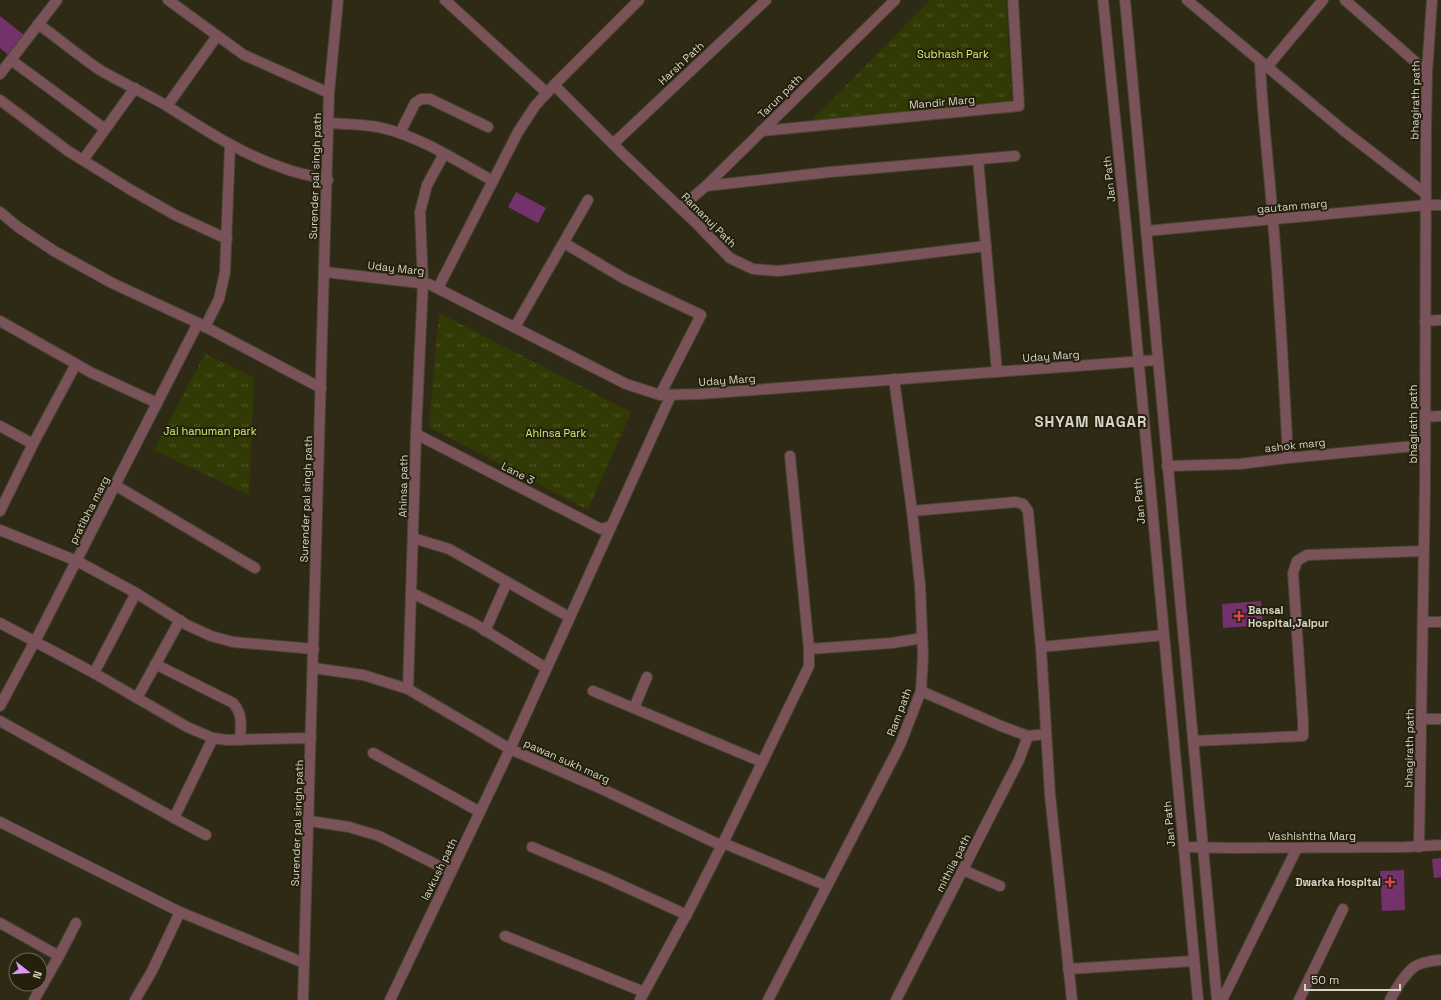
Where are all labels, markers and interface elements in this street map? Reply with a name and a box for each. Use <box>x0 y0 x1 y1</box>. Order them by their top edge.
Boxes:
street label: Harsh Path <box>655 38 707 88</box>
park label: Subhash Park <box>917 47 989 61</box>
street label: bhagirath path <box>1407 60 1423 140</box>
street label: Tarun path <box>755 71 805 121</box>
street label: Mandir Marg <box>908 92 976 112</box>
street label: Surender pal singh path <box>306 112 324 240</box>
street label: Jan Path <box>1100 155 1118 203</box>
street label: Ramanuj Path <box>679 190 739 250</box>
street label: gautam marg <box>1256 196 1328 216</box>
street label: Uday Marg <box>367 258 425 278</box>
street label: Uday Marg <box>1022 347 1080 365</box>
street label: Uday Marg <box>698 371 756 389</box>
street label: bhagirath path <box>1406 384 1420 464</box>
district label: SHYAM NAGAR <box>1034 412 1148 431</box>
park label: Jai hanuman park <box>163 424 257 438</box>
park label: Ahinsa Park <box>526 426 587 440</box>
street label: Surender pal singh path <box>297 435 315 563</box>
street label: ashok marg <box>1264 435 1326 455</box>
street label: Ahinsa path <box>395 454 411 518</box>
street label: Lane 3 <box>499 459 537 487</box>
street label: pratibha marg <box>66 474 112 546</box>
street label: Jan Path <box>1130 477 1148 525</box>
place label: Bansal Hospital,Jaipur <box>1248 603 1330 630</box>
marker: Bansal Hospital,Jaipur <box>1233 610 1245 622</box>
street label: Ram path <box>883 686 915 738</box>
street label: bhagirath path <box>1401 708 1417 788</box>
street label: pawan sukh marg <box>522 736 612 786</box>
street label: Surender pal singh path <box>288 759 306 887</box>
street label: Jan Path <box>1160 800 1178 848</box>
street label: Vashishtha Marg <box>1268 829 1356 843</box>
street label: mithila path <box>932 832 974 894</box>
street label: lavkush path <box>418 836 460 902</box>
place label: Dwarka Hospital <box>1295 875 1381 889</box>
marker: Dwarka Hospital <box>1384 876 1396 888</box>
north arrow <box>8 952 48 992</box>
scale bar <box>1305 966 1400 992</box>
text: N <box>30 969 45 980</box>
text: 50 m <box>1311 972 1339 988</box>

